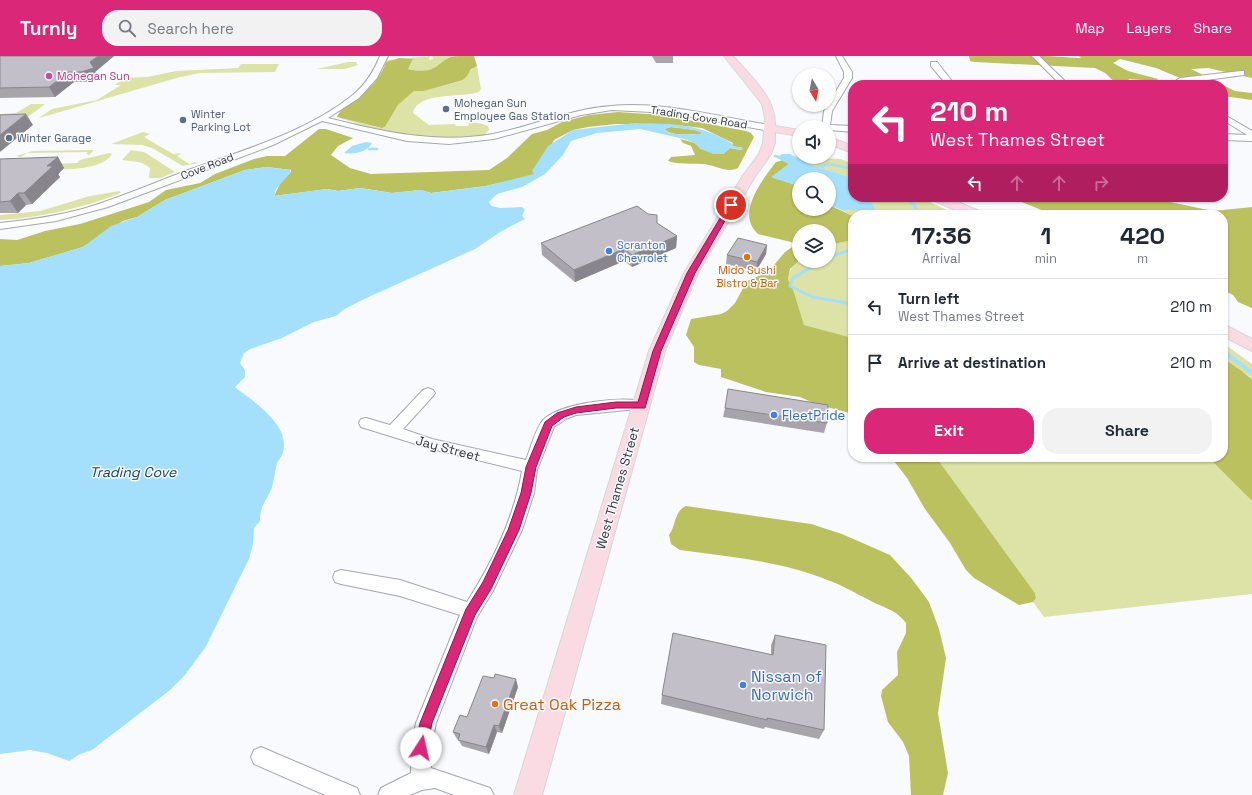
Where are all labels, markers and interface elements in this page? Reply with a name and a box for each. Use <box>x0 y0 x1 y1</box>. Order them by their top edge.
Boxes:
search box <box>102 10 382 46</box>
text: Turnly <box>20 16 78 41</box>
icon: search <box>116 17 138 39</box>
text: Search here <box>148 19 234 38</box>
text: Map <box>1075 19 1105 37</box>
text: Layers <box>1127 19 1171 37</box>
text: Share <box>1193 19 1232 37</box>
north arrow <box>792 68 836 112</box>
map controls <box>792 68 836 268</box>
place label: Mohegan Sun <box>57 69 130 83</box>
marker: Mohegan Sun <box>44 71 54 81</box>
text: 210 m <box>930 93 1008 129</box>
place label: Mohegan Sun Employee Gas Station <box>454 96 570 123</box>
icon: left <box>864 96 916 148</box>
street label: Trading Cove Road <box>650 102 748 132</box>
marker: Mohegan Sun Employee Gas Station <box>441 104 451 114</box>
place label: Winter Parking Lot <box>191 107 251 134</box>
marker: Winter Parking Lot <box>178 115 188 125</box>
button: sound <box>792 120 836 164</box>
text: West Thames Street <box>930 128 1105 151</box>
place label: Winter Garage <box>17 131 92 145</box>
marker: Winter Garage <box>4 133 14 143</box>
street label: Cove Road <box>178 149 236 183</box>
button: search <box>792 172 836 216</box>
icon: left <box>964 172 986 194</box>
icon: ahead <box>1006 172 1028 194</box>
icon: ahead <box>1048 172 1070 194</box>
icon: right <box>1090 172 1112 194</box>
pin <box>714 188 748 222</box>
icon: arrive <box>720 194 742 216</box>
text: 17:36 <box>911 220 972 251</box>
text: 1 <box>1040 220 1051 251</box>
text: 420 <box>1120 220 1165 251</box>
button: layers <box>792 224 836 268</box>
place label: Scranton Chevrolet <box>617 238 668 265</box>
marker: Scranton Chevrolet <box>604 246 614 256</box>
text: Arrival <box>922 250 961 267</box>
text: min <box>1035 250 1057 267</box>
text: m <box>1137 250 1148 267</box>
marker: Mido Sushi Bistro & Bar <box>742 252 752 262</box>
place label: Mido Sushi Bistro & Bar <box>716 263 778 290</box>
text: Turn left <box>898 289 960 308</box>
icon: left <box>864 296 886 318</box>
text: 210 m <box>1170 297 1212 316</box>
text: West Thames Street <box>898 308 1024 325</box>
icon: arrive <box>864 352 886 374</box>
text: Arrive at destination <box>898 353 1046 372</box>
text: 210 m <box>1170 353 1212 372</box>
place label: FleetPride <box>782 407 845 424</box>
button: Exit <box>864 408 1034 454</box>
button: Share <box>1042 408 1212 454</box>
marker: FleetPride <box>769 410 779 420</box>
street label: West Thames Street <box>592 425 643 551</box>
street label: Jay Street <box>414 432 482 465</box>
water label: Trading Cove <box>90 463 177 481</box>
place label: Nissan of Norwich <box>751 666 822 705</box>
marker: Nissan of Norwich <box>738 680 748 690</box>
place label: Great Oak Pizza <box>503 694 621 715</box>
marker: Great Oak Pizza <box>490 699 500 709</box>
position arrow <box>400 727 442 769</box>

